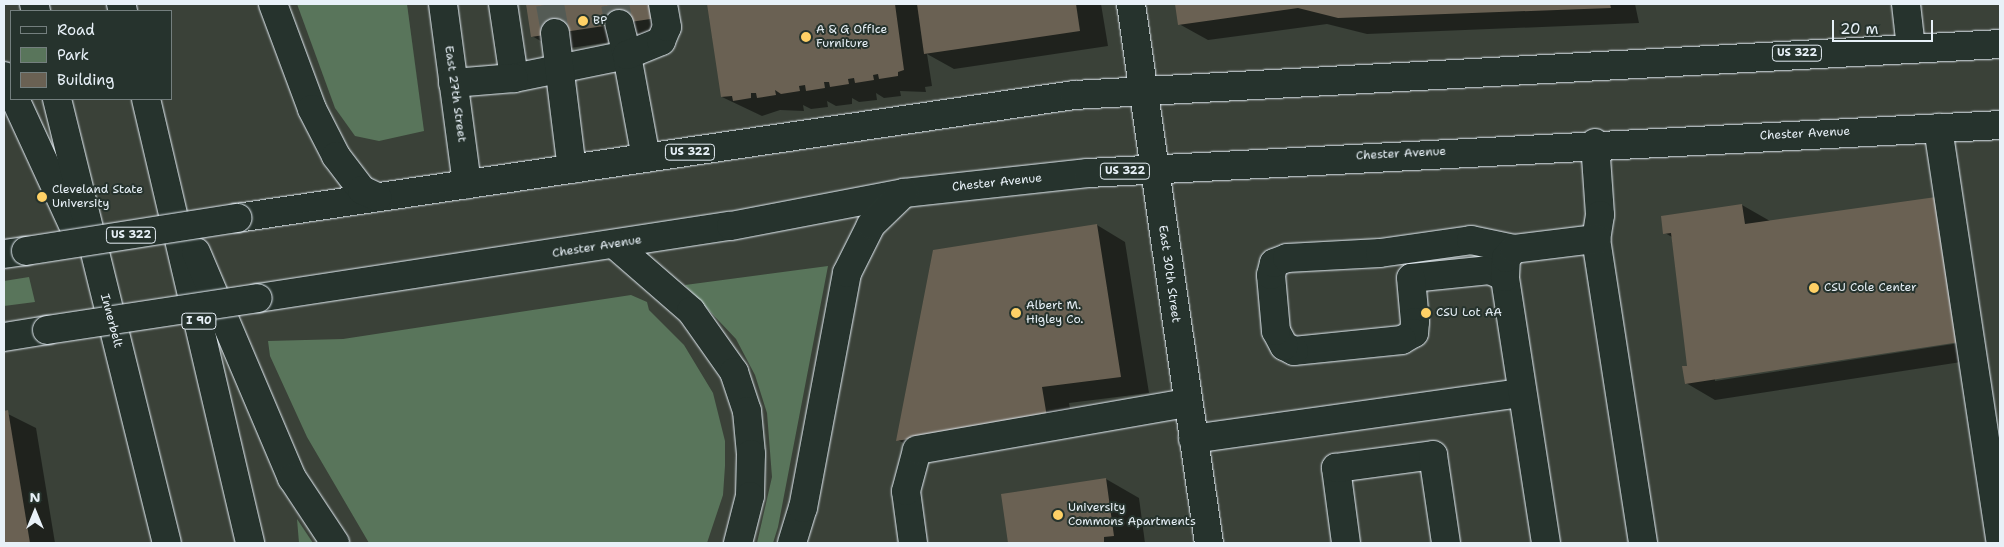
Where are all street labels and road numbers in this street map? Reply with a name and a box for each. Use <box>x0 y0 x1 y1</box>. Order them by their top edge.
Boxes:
road number: US 322 <box>1771 44 1823 62</box>
street label: East 27th Street <box>441 45 469 143</box>
street label: Chester Avenue <box>1759 124 1851 144</box>
road number: US 322 <box>664 144 716 160</box>
street label: Chester Avenue <box>1355 144 1447 164</box>
road number: US 322 <box>1099 162 1151 180</box>
street label: Chester Avenue <box>951 171 1043 195</box>
street label: East 30th Street <box>1155 224 1183 324</box>
road number: US 322 <box>105 226 157 244</box>
street label: Chester Avenue <box>551 233 643 261</box>
street label: Innerbelt <box>97 292 125 350</box>
road number: I 90 <box>180 312 218 330</box>

